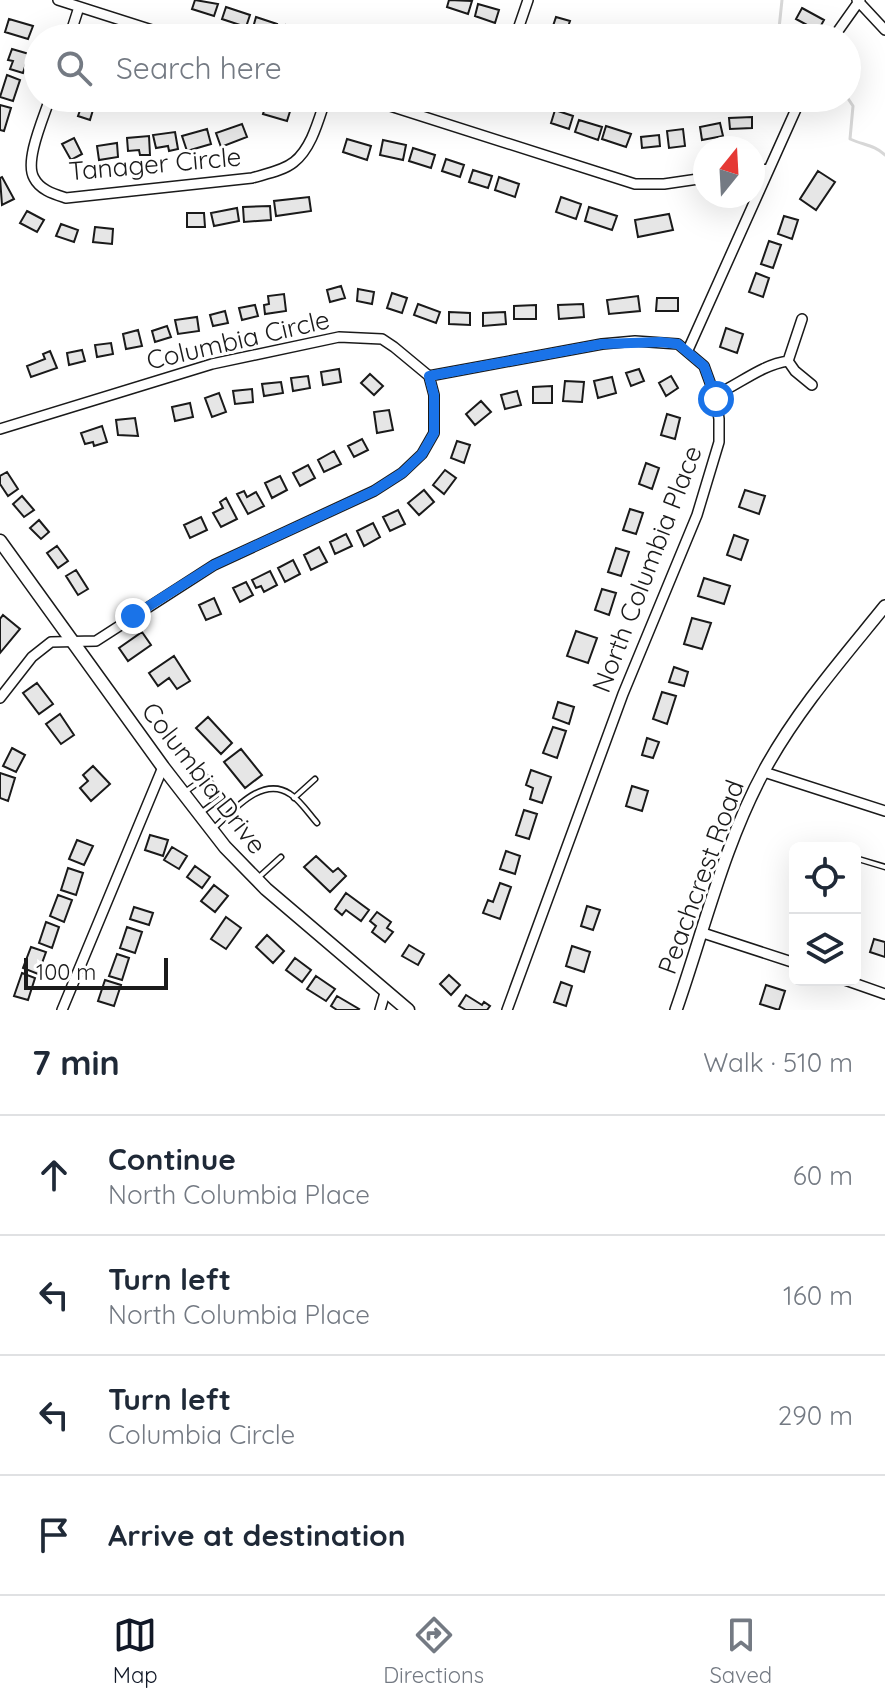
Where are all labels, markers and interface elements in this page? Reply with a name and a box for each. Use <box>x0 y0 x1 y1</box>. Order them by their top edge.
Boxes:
search box <box>24 24 861 112</box>
icon: search <box>52 46 96 90</box>
text: Search here <box>116 49 282 87</box>
north arrow <box>693 136 765 208</box>
street label: Tanager Circle <box>67 140 243 187</box>
street label: Columbia Circle <box>143 302 333 377</box>
route start <box>698 381 734 417</box>
street label: North Columbia Place <box>584 441 709 697</box>
route end <box>115 598 151 634</box>
street label: Columbia Drive <box>135 695 274 860</box>
street label: Peachcrest Road <box>650 775 751 978</box>
map controls <box>789 842 861 986</box>
button: locate <box>789 842 861 914</box>
button: layers <box>789 914 861 986</box>
scale bar <box>24 954 168 990</box>
text: 100 m <box>36 958 96 986</box>
text: 7 min <box>32 1041 120 1084</box>
text: Walk · 510 m <box>703 1046 853 1079</box>
text: Continue <box>108 1140 236 1178</box>
icon: ahead <box>32 1153 76 1197</box>
text: 60 m <box>793 1159 853 1192</box>
text: North Columbia Place <box>108 1178 370 1211</box>
text: Turn left <box>108 1260 231 1298</box>
icon: left <box>32 1273 76 1317</box>
text: 160 m <box>783 1279 853 1312</box>
text: North Columbia Place <box>108 1298 370 1331</box>
text: Turn left <box>108 1380 231 1418</box>
icon: left <box>32 1393 76 1437</box>
text: 290 m <box>778 1399 853 1432</box>
text: Columbia Circle <box>108 1418 295 1451</box>
icon: arrive <box>32 1513 76 1557</box>
text: Arrive at destination <box>108 1516 406 1554</box>
tab: Map <box>113 1613 158 1689</box>
tab: Directions <box>383 1613 484 1689</box>
tab: Saved <box>709 1613 772 1689</box>

